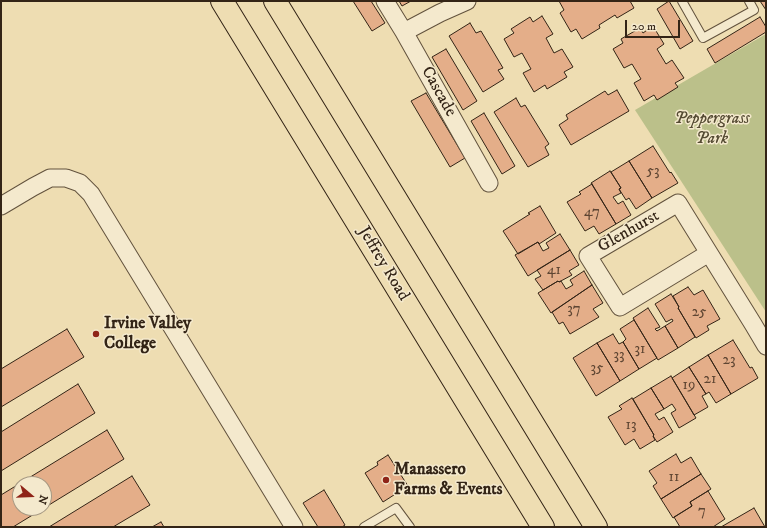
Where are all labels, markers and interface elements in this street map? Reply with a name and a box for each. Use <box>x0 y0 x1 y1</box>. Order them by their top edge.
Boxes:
scale bar <box>627 12 682 38</box>
text: 20 m <box>632 19 656 34</box>
street label: Cascade <box>416 63 460 121</box>
park label: Peppergrass Park <box>674 109 750 149</box>
house number: 53 <box>646 163 660 181</box>
house number: 47 <box>584 204 600 222</box>
street label: Glenhurst <box>595 206 663 258</box>
street label: Jeffrey Road <box>353 223 413 305</box>
house number: 41 <box>547 262 561 280</box>
house number: 37 <box>567 301 581 319</box>
house number: 25 <box>692 304 706 322</box>
place label: Irvine Valley College <box>104 314 191 354</box>
marker: Irvine Valley College <box>91 329 101 339</box>
house number: 31 <box>634 341 646 359</box>
house number: 33 <box>613 347 625 365</box>
house number: 23 <box>723 352 735 370</box>
house number: 35 <box>590 360 604 378</box>
house number: 21 <box>704 371 716 389</box>
house number: 19 <box>683 377 695 395</box>
house number: 13 <box>625 417 637 435</box>
place label: Manassero Farms & Events <box>394 460 502 500</box>
house number: 11 <box>668 469 680 487</box>
marker: Manassero Farms & Events <box>381 475 391 485</box>
north arrow <box>12 476 52 516</box>
text: N <box>34 493 50 506</box>
house number: 7 <box>698 503 706 521</box>

